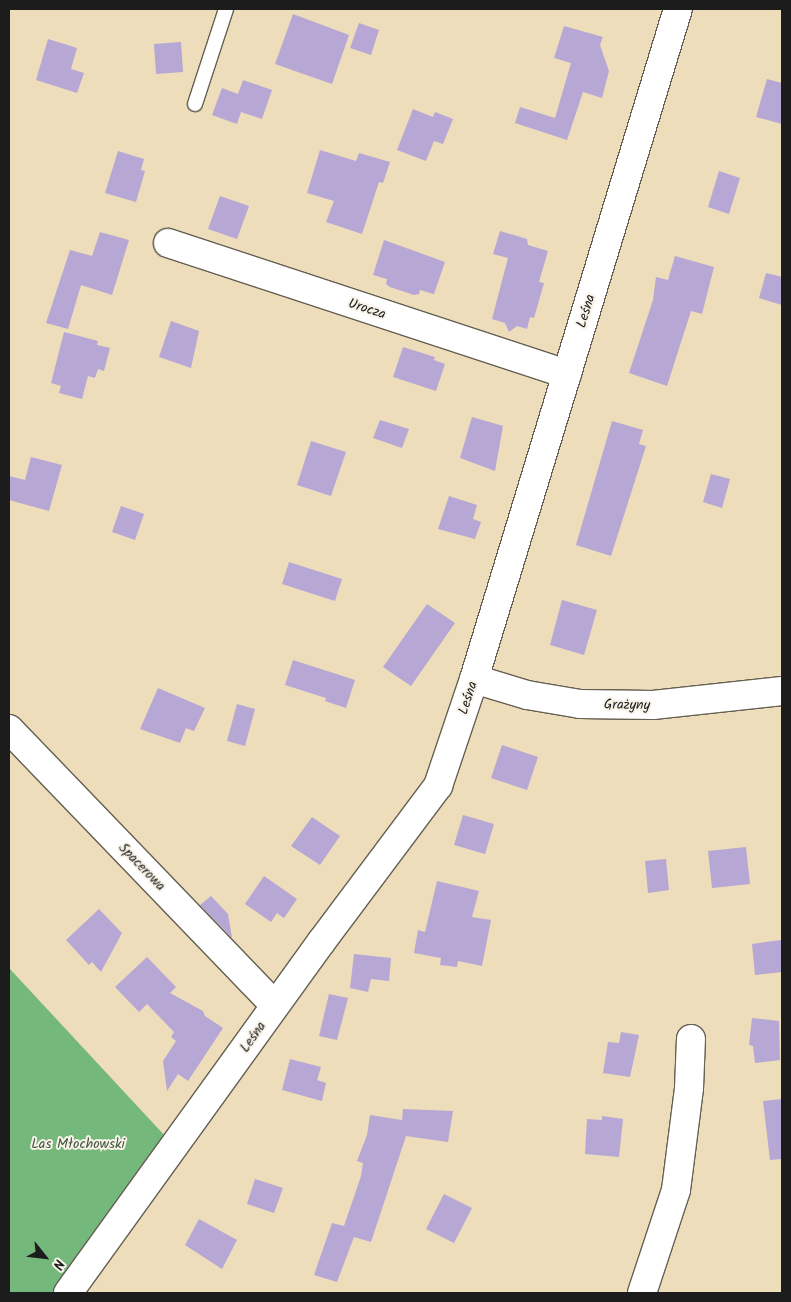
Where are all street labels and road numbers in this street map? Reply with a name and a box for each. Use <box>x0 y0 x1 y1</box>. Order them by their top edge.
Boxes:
street label: Leśna <box>573 292 599 330</box>
street label: Urocza <box>346 295 388 323</box>
street label: Leśna <box>455 679 481 717</box>
street label: Grażyny <box>604 696 650 714</box>
street label: Spacerowa <box>115 840 169 894</box>
street label: Leśna <box>236 1018 270 1056</box>

